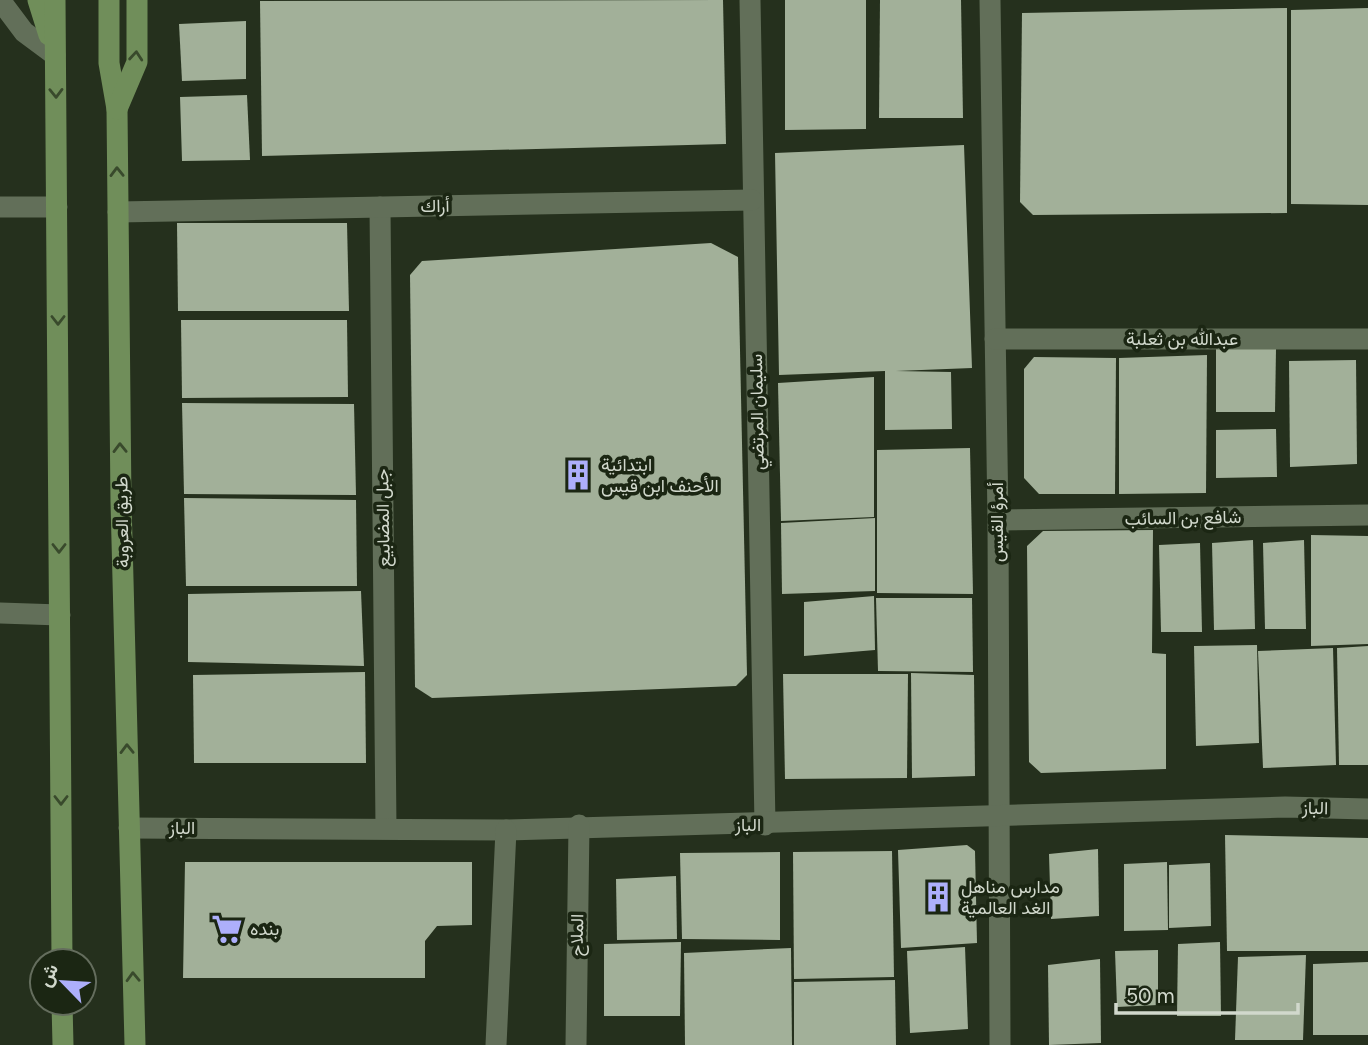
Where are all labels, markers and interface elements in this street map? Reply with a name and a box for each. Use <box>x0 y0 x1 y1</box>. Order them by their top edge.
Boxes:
one-way arrow <box>128 51 143 62</box>
one-way arrow <box>48 88 64 98</box>
one-way arrow <box>110 166 125 177</box>
street label: أراك <box>420 195 450 217</box>
one-way arrow <box>50 315 66 326</box>
street label: عبدالله بن ثعلبة <box>1126 328 1238 350</box>
street label: سليمان المرتضي <box>745 354 773 470</box>
one-way arrow <box>113 443 128 454</box>
place label: ابتدائية الأحنف ابن قيس <box>601 454 719 497</box>
building icon: ابتدائية الأحنف ابن قيس <box>561 458 595 492</box>
street label: جبل المضابيع <box>371 469 396 567</box>
street label: طريق العروبة <box>110 476 134 568</box>
street label: أمرؤ القيس <box>986 482 1008 562</box>
street label: شافع بن السائب <box>1124 506 1242 531</box>
one-way arrow <box>51 543 67 553</box>
one-way arrow <box>119 744 134 755</box>
one-way arrow <box>53 795 69 805</box>
street label: الباز <box>1301 797 1328 819</box>
street label: الباز <box>734 814 761 836</box>
street label: الباز <box>168 817 195 839</box>
place label: مدارس مناهل الغد العالمية <box>961 876 1060 919</box>
building icon: مدارس مناهل الغد العالمية <box>921 880 955 914</box>
supermarket icon: بنده <box>210 912 244 946</box>
street label: الملاح <box>566 914 589 956</box>
place label: بنده <box>250 918 279 940</box>
north arrow <box>28 947 98 1017</box>
text: ش <box>33 960 63 990</box>
one-way arrow <box>126 971 141 982</box>
scale bar <box>1116 972 1298 1016</box>
text: 50 m <box>1126 983 1175 1008</box>

